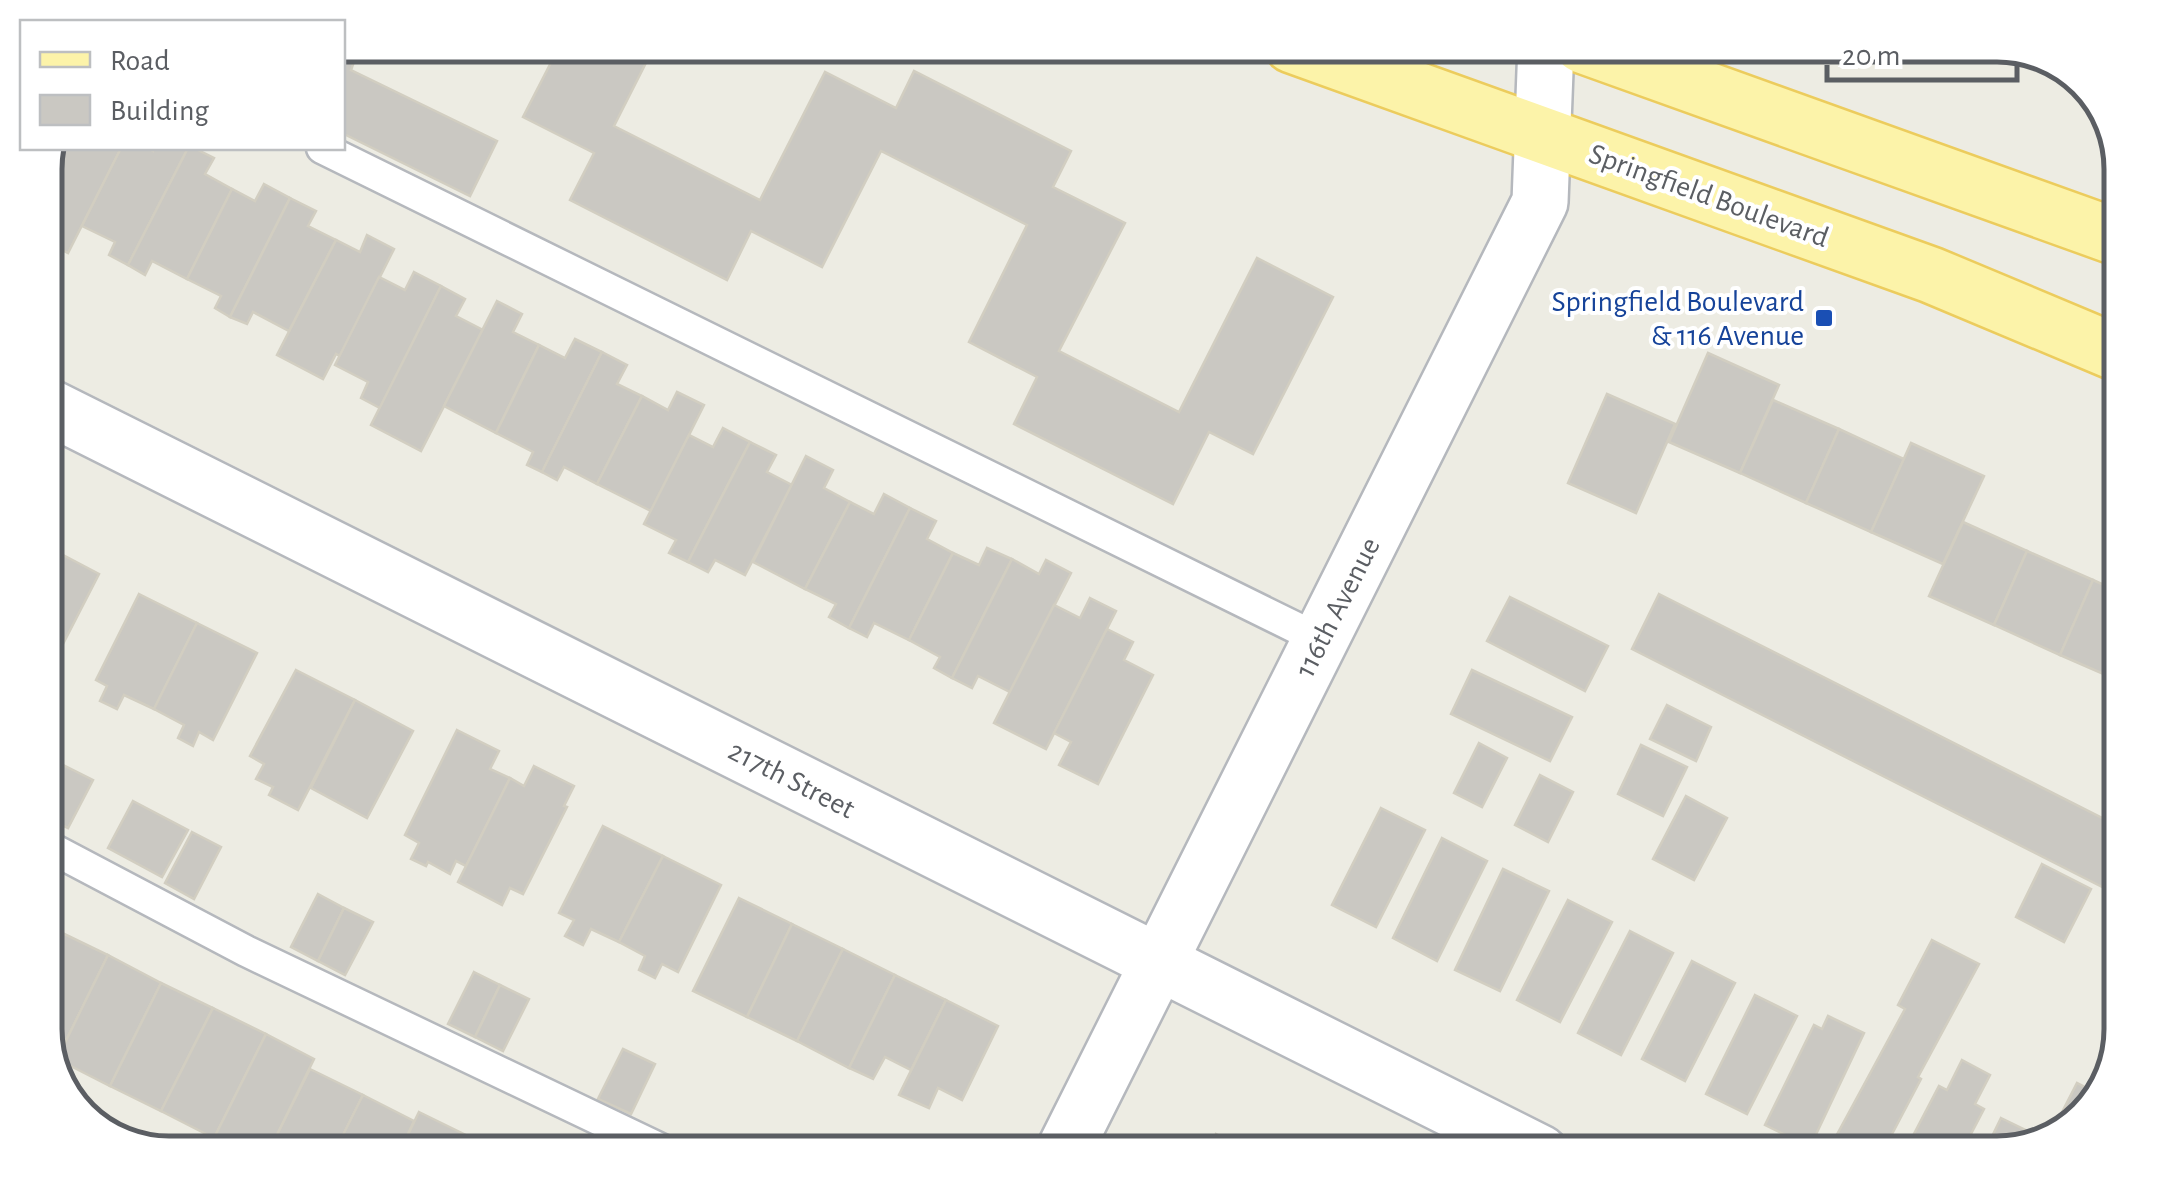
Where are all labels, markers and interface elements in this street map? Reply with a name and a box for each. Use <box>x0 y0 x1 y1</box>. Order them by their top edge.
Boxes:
legend <box>20 20 345 150</box>
scale bar <box>1827 20 2017 82</box>
text: 20 m <box>1842 41 1900 71</box>
text: Road <box>110 46 170 76</box>
text: Building <box>110 96 209 126</box>
street label: Springfield Boulevard <box>1585 139 1832 253</box>
place label: Springfield Boulevard & 116 Avenue <box>1551 287 1804 351</box>
marker: Springfield Boulevard & 116 Avenue <box>1813 307 1835 329</box>
street label: 116th Avenue <box>1290 533 1386 682</box>
street label: 217th Street <box>724 735 860 825</box>

